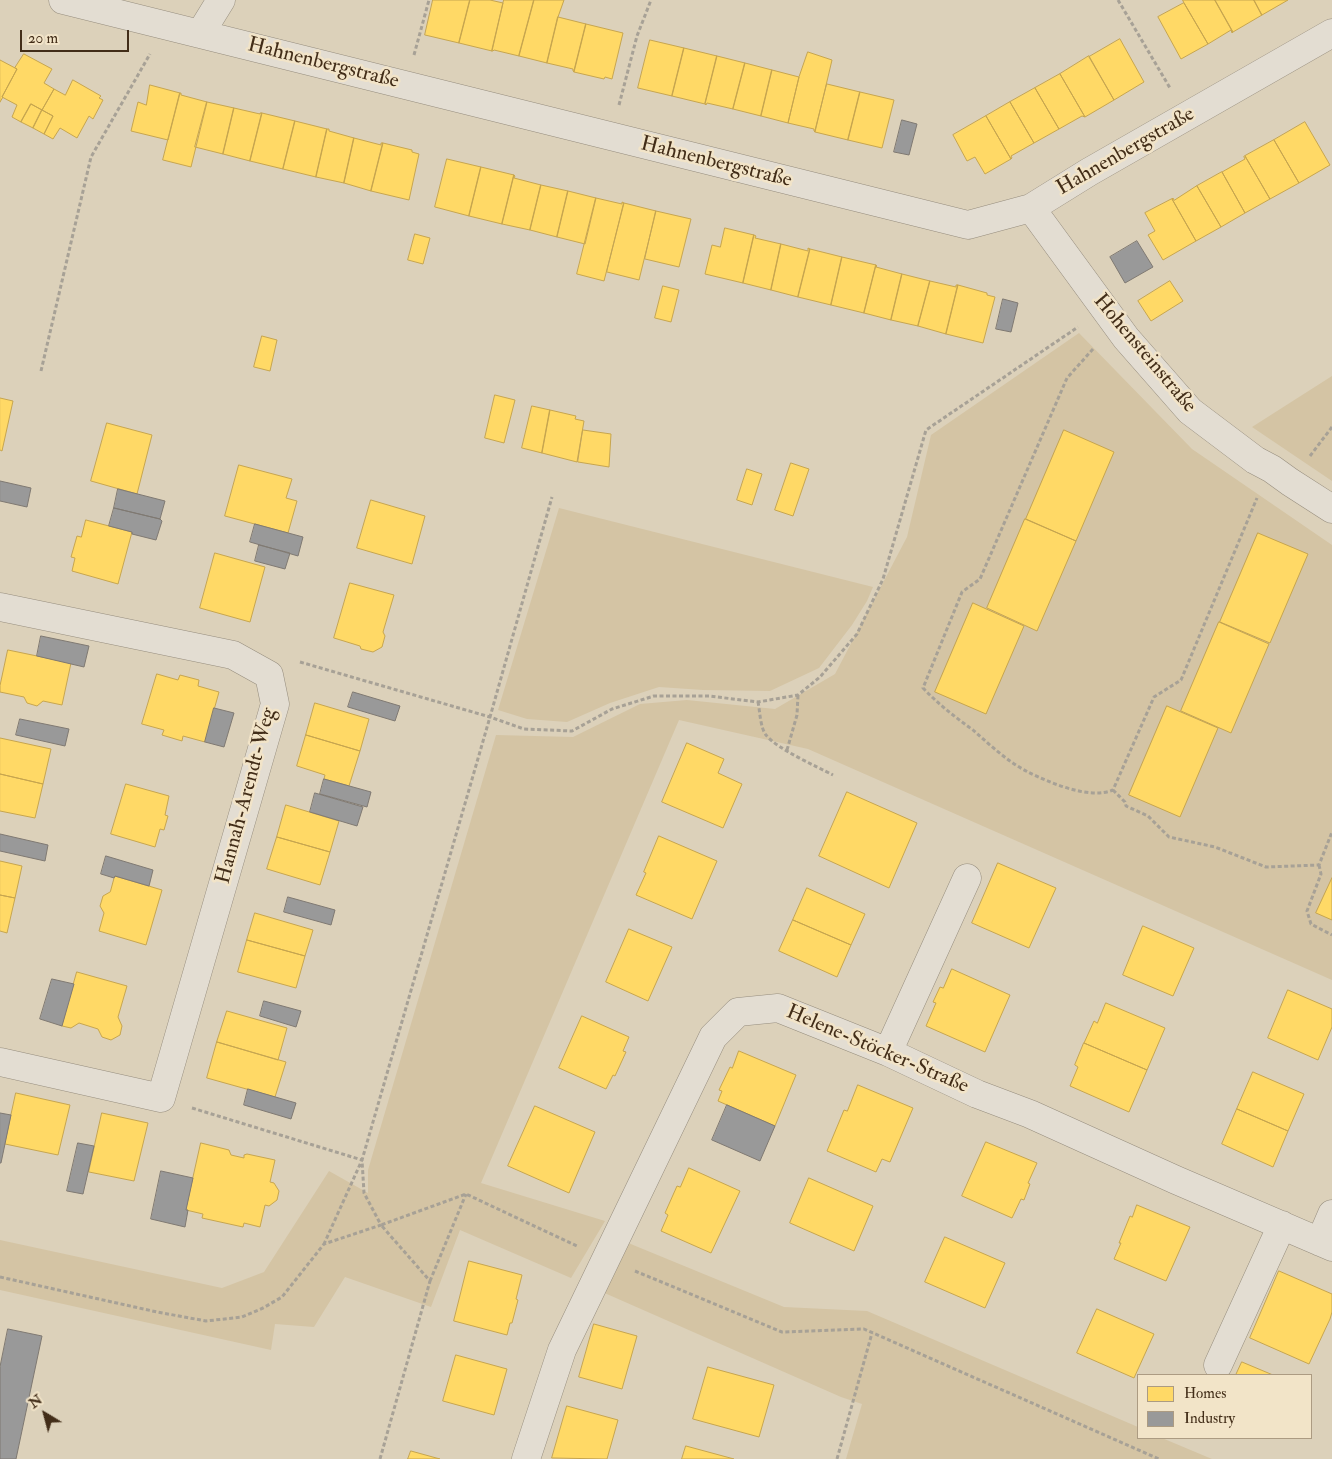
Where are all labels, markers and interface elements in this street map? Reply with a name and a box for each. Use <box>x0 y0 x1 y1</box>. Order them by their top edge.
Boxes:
scale bar <box>22 20 131 52</box>
text: 20 m <box>28 29 58 48</box>
street label: Hahnenbergstraße <box>245 33 401 95</box>
street label: Hahnenbergstraße <box>1053 102 1199 202</box>
street label: Hahnenbergstraße <box>638 132 794 194</box>
street label: Hohensteinstraße <box>1087 289 1201 419</box>
street label: Hannah-Arendt-Weg <box>211 705 283 887</box>
street label: Helene-Stöcker-Straße <box>782 1000 972 1100</box>
legend <box>1137 1374 1312 1439</box>
text: Homes <box>1184 1384 1226 1403</box>
north arrow <box>20 1389 70 1439</box>
text: N <box>26 1391 46 1412</box>
text: Industry <box>1184 1409 1235 1428</box>

